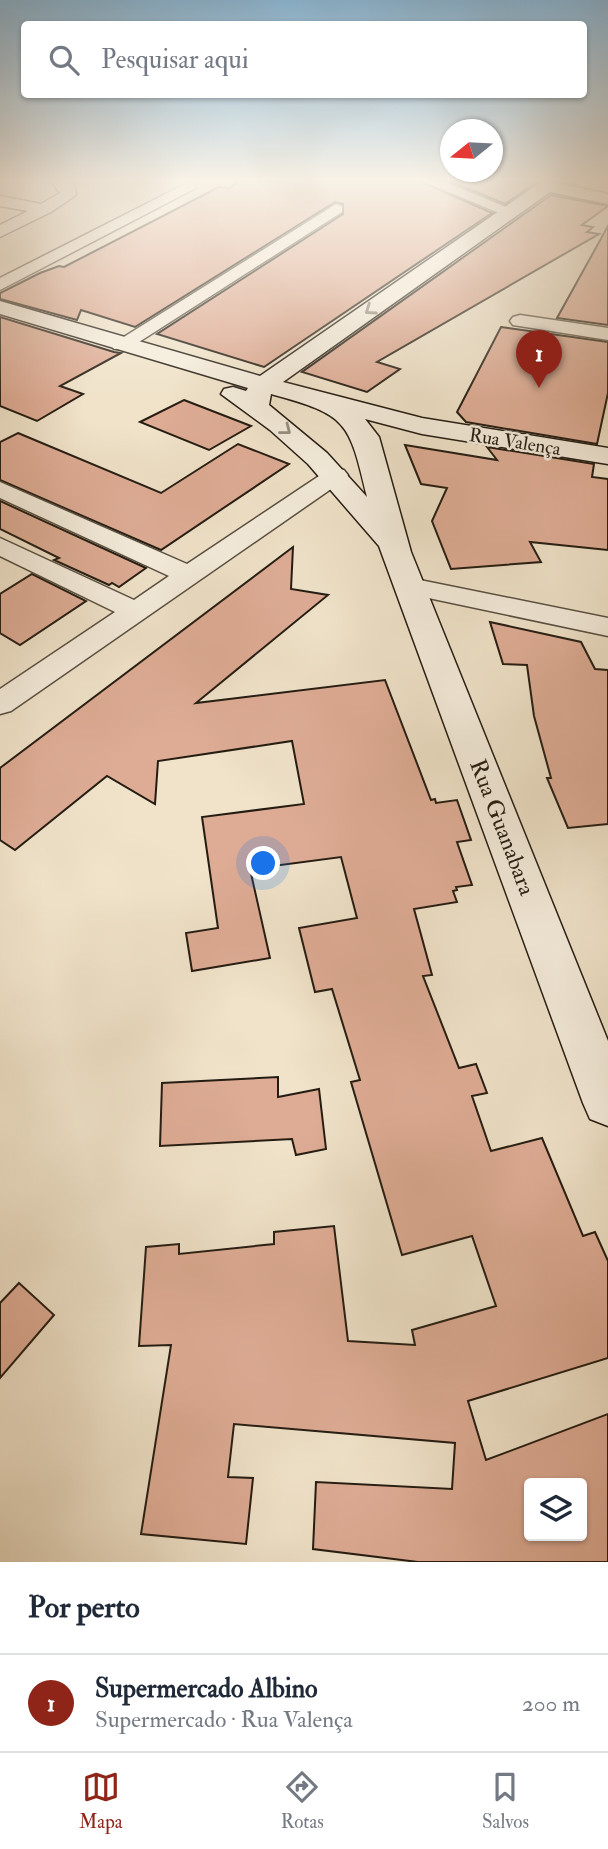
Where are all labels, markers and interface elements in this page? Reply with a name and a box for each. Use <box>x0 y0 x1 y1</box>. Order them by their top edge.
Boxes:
search box <box>21 21 587 98</box>
icon: search <box>45 41 83 79</box>
text: Pesquisar aqui <box>101 44 249 76</box>
north arrow <box>440 119 503 182</box>
one-way arrow <box>365 302 378 314</box>
pin: 1 <box>516 330 562 388</box>
one-way arrow <box>279 422 291 435</box>
street label: Rua Valença <box>467 423 563 461</box>
street label: Rua Guanabara <box>463 755 542 900</box>
your location <box>246 846 280 880</box>
map controls <box>524 1478 587 1541</box>
button: layers <box>524 1478 587 1541</box>
text: Por perto <box>28 1589 140 1626</box>
text: Supermercado Albino <box>95 1673 318 1705</box>
text: 1 <box>47 1689 55 1718</box>
text: 200 m <box>522 1689 580 1718</box>
text: Supermercado · Rua Valença <box>95 1705 353 1734</box>
tab: Mapa <box>79 1768 123 1834</box>
tab: Rotas <box>281 1768 324 1834</box>
tab: Salvos <box>482 1768 529 1834</box>

